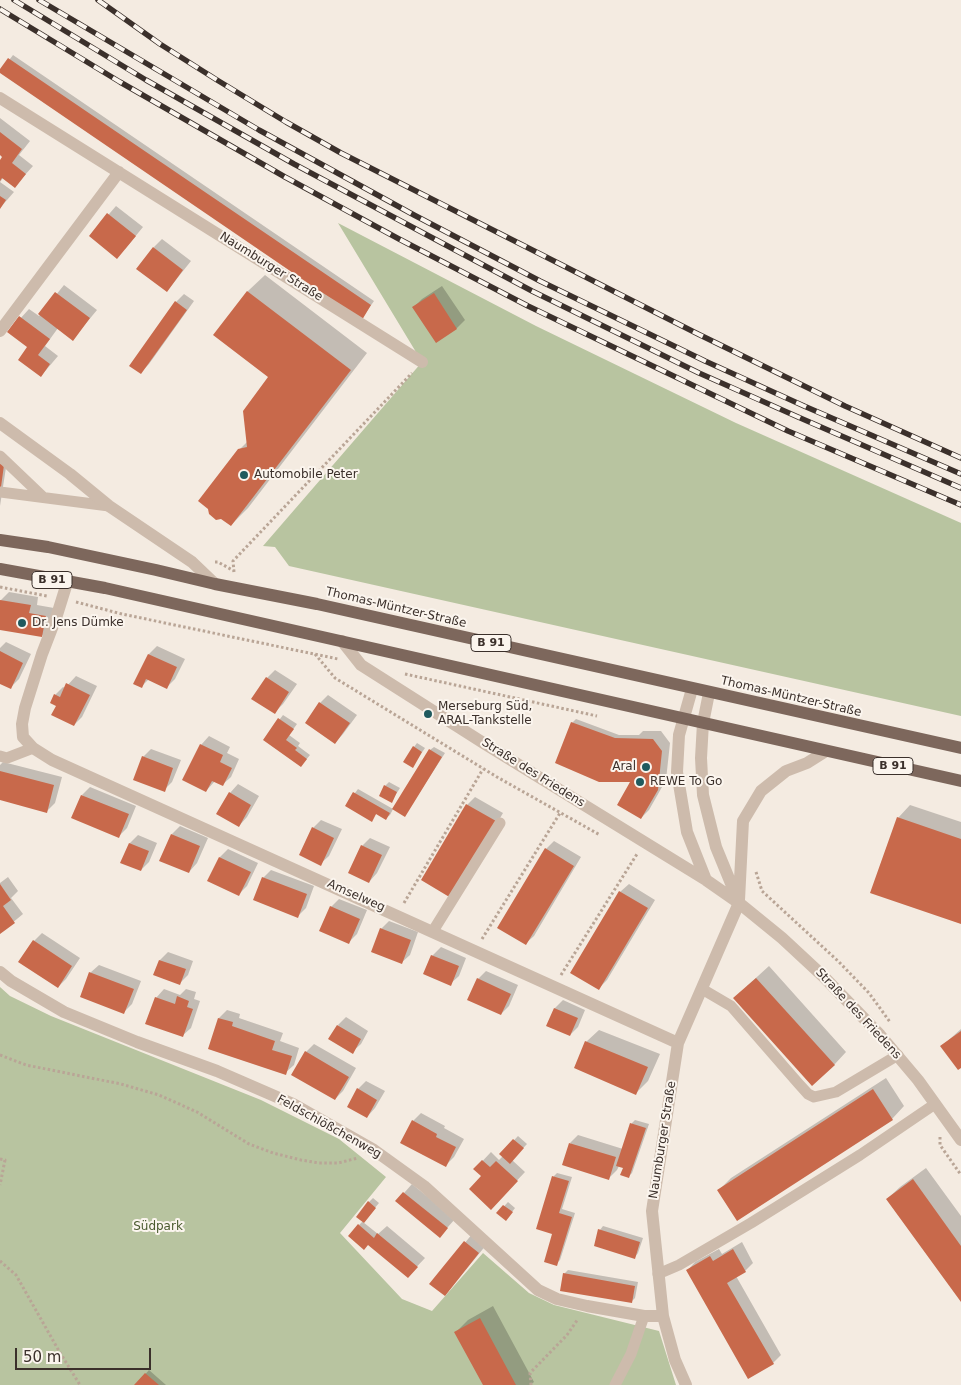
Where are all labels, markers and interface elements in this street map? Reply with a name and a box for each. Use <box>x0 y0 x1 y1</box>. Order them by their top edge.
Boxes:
street label: Naumburger Straße <box>217 229 325 305</box>
place label: Automobile Peter <box>254 468 358 482</box>
marker: Automobile Peter <box>238 469 250 481</box>
road number: B 91 <box>32 572 72 588</box>
street label: Thomas-Müntzer-Straße <box>324 585 468 631</box>
place label: Dr. Jens Dümke <box>32 616 124 630</box>
marker: Dr. Jens Dümke <box>16 617 28 629</box>
road number: B 91 <box>471 634 511 651</box>
street label: Thomas-Müntzer-Straße <box>719 674 863 720</box>
place label: Merseburg Süd, ARAL-Tankstelle <box>438 700 532 728</box>
marker: Merseburg Süd, ARAL-Tankstelle <box>422 708 434 720</box>
street label: Straße des Friedens <box>479 735 587 811</box>
road number: B 91 <box>873 758 913 774</box>
place label: Aral <box>612 760 636 774</box>
marker: Aral <box>640 761 652 773</box>
place label: REWE To Go <box>650 775 722 789</box>
marker: REWE To Go <box>634 776 646 788</box>
street label: Amselweg <box>325 877 387 915</box>
street label: Straße des Friedens <box>812 966 904 1062</box>
street label: Naumburger Straße <box>647 1080 679 1200</box>
street label: Feldschlößchenweg <box>274 1092 384 1162</box>
park label: Südpark <box>133 1220 183 1234</box>
scale bar <box>18 1338 154 1370</box>
text: 50 m <box>23 1348 61 1366</box>

